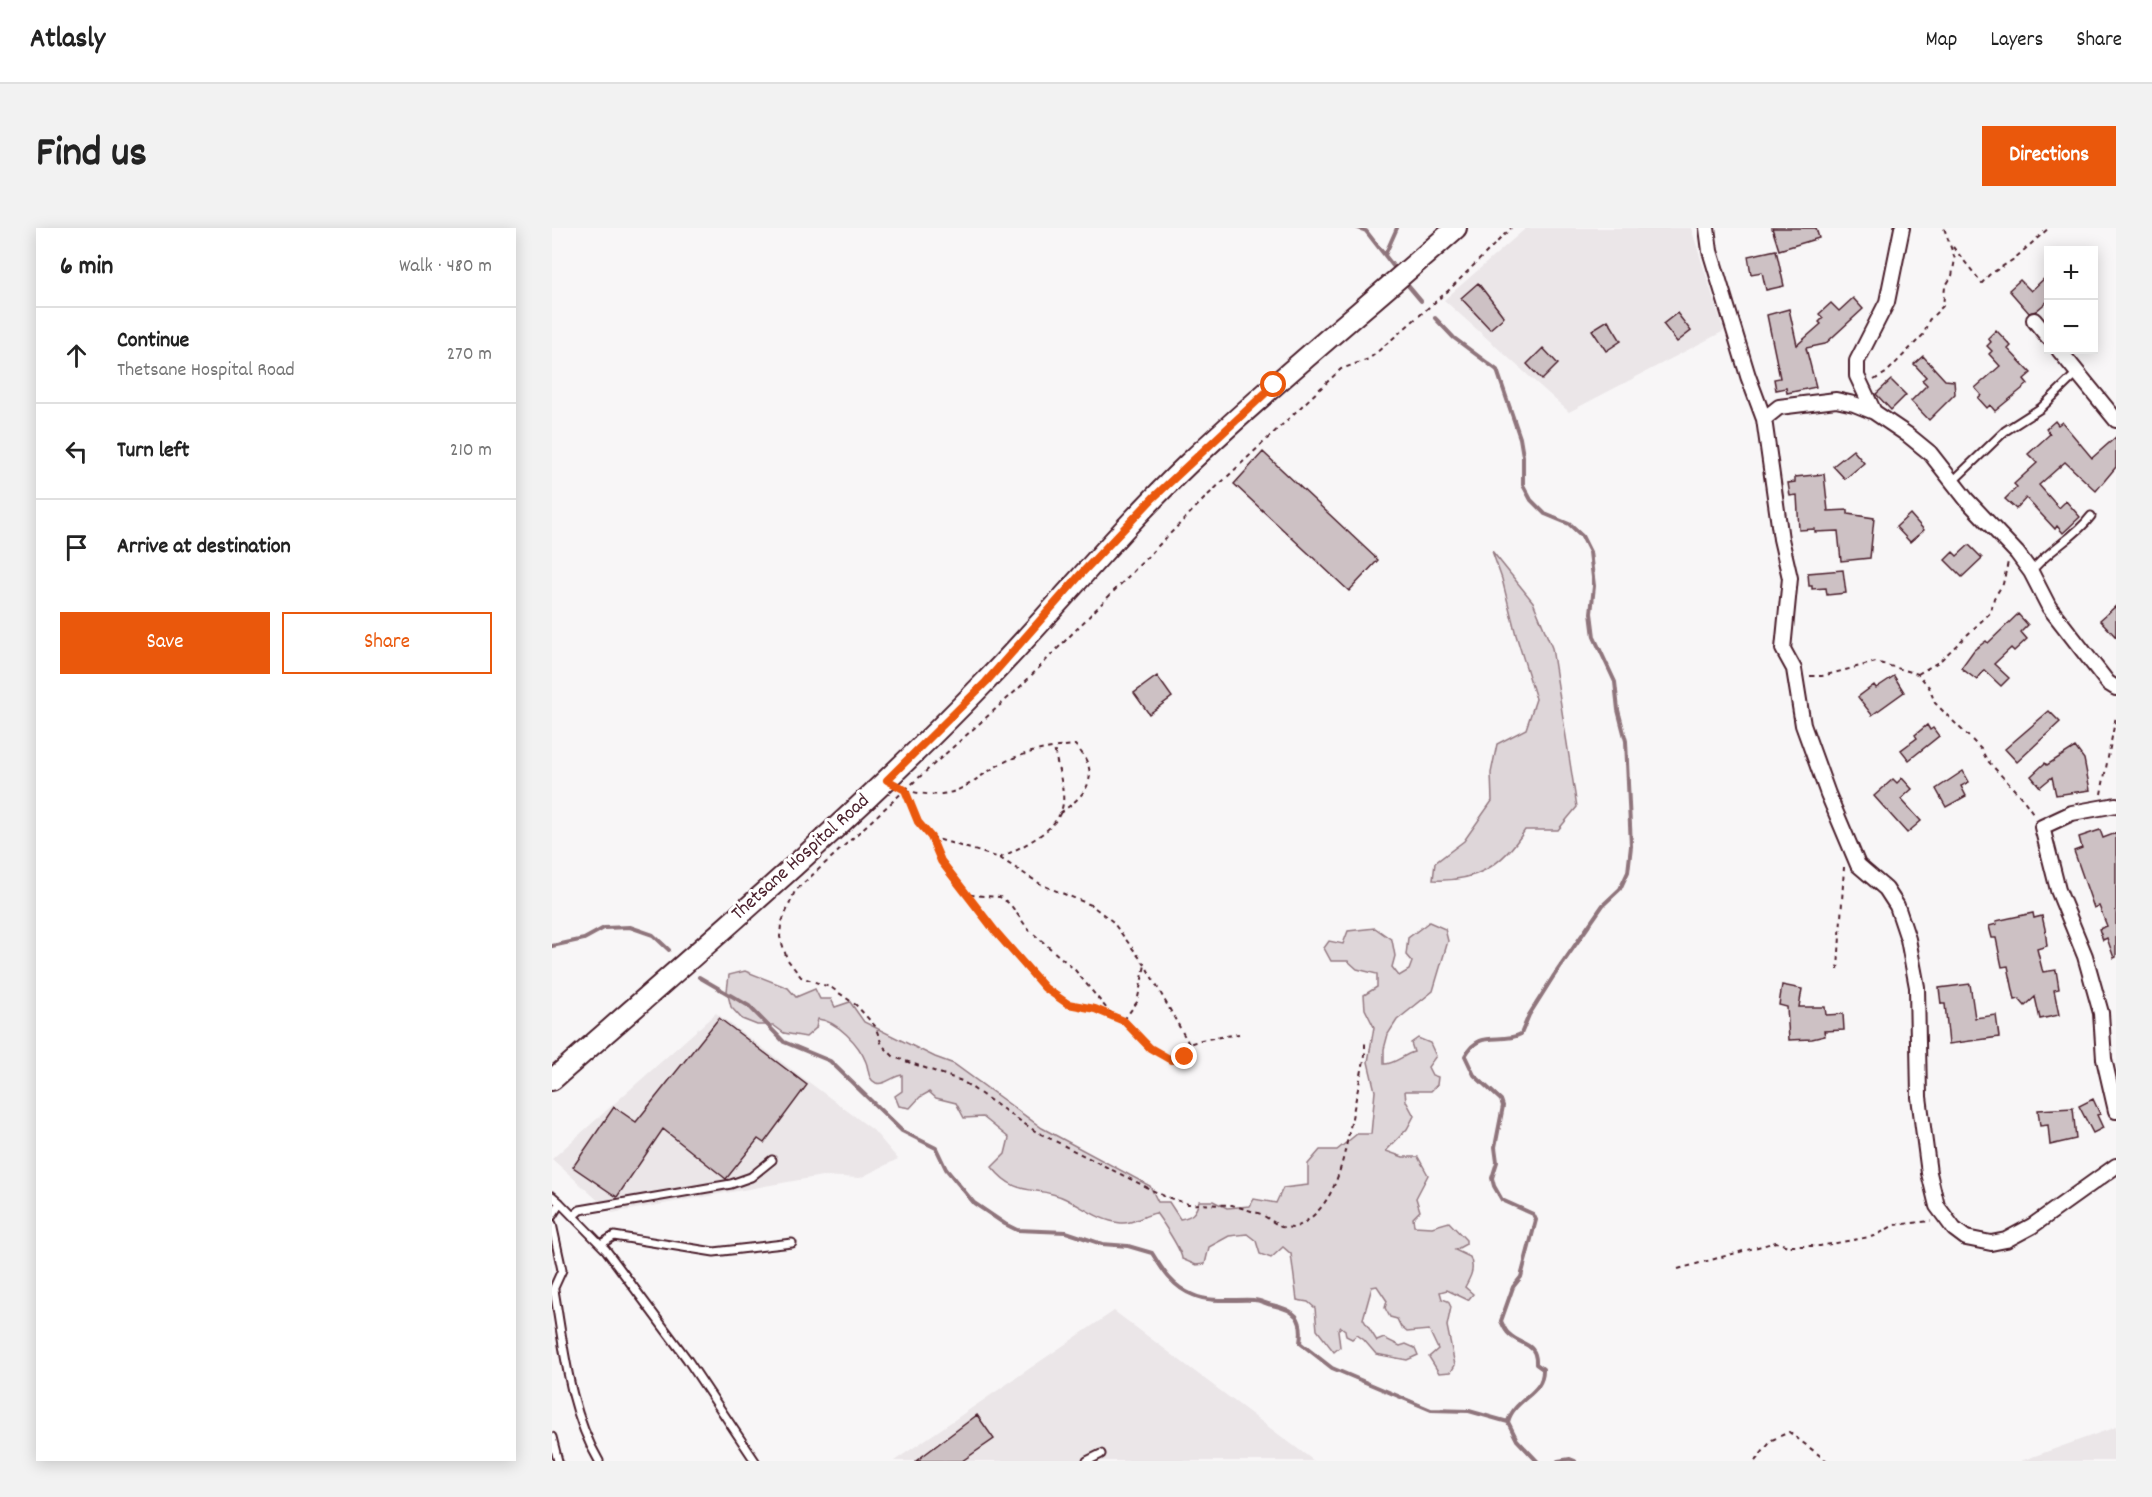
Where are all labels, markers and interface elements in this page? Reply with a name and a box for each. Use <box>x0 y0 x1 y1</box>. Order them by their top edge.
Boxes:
text: Atlasly <box>30 21 105 61</box>
text: Map <box>1926 26 1957 56</box>
text: Layers <box>1990 26 2043 56</box>
text: Share <box>2076 26 2122 56</box>
text: Find us <box>36 126 147 186</box>
button: Directions <box>1982 126 2116 186</box>
map controls <box>2044 246 2098 354</box>
button: + <box>2044 246 2098 300</box>
text: 6 min <box>60 249 113 286</box>
text: Walk · 480 m <box>399 253 492 281</box>
button: − <box>2044 300 2098 354</box>
text: Continue <box>117 326 189 357</box>
icon: ahead <box>60 339 93 372</box>
text: 270 m <box>446 341 492 369</box>
text: Thetsane Hospital Road <box>117 357 295 385</box>
route start <box>1260 371 1286 397</box>
icon: left <box>60 435 93 468</box>
text: Turn left <box>117 436 189 467</box>
text: 210 m <box>450 437 492 465</box>
icon: arrive <box>60 531 93 564</box>
text: Arrive at destination <box>117 532 291 563</box>
button: Save <box>60 612 270 674</box>
button: Share <box>282 612 492 674</box>
street label: Thetsane Hospital Road <box>726 788 876 928</box>
route end <box>1171 1043 1197 1069</box>

